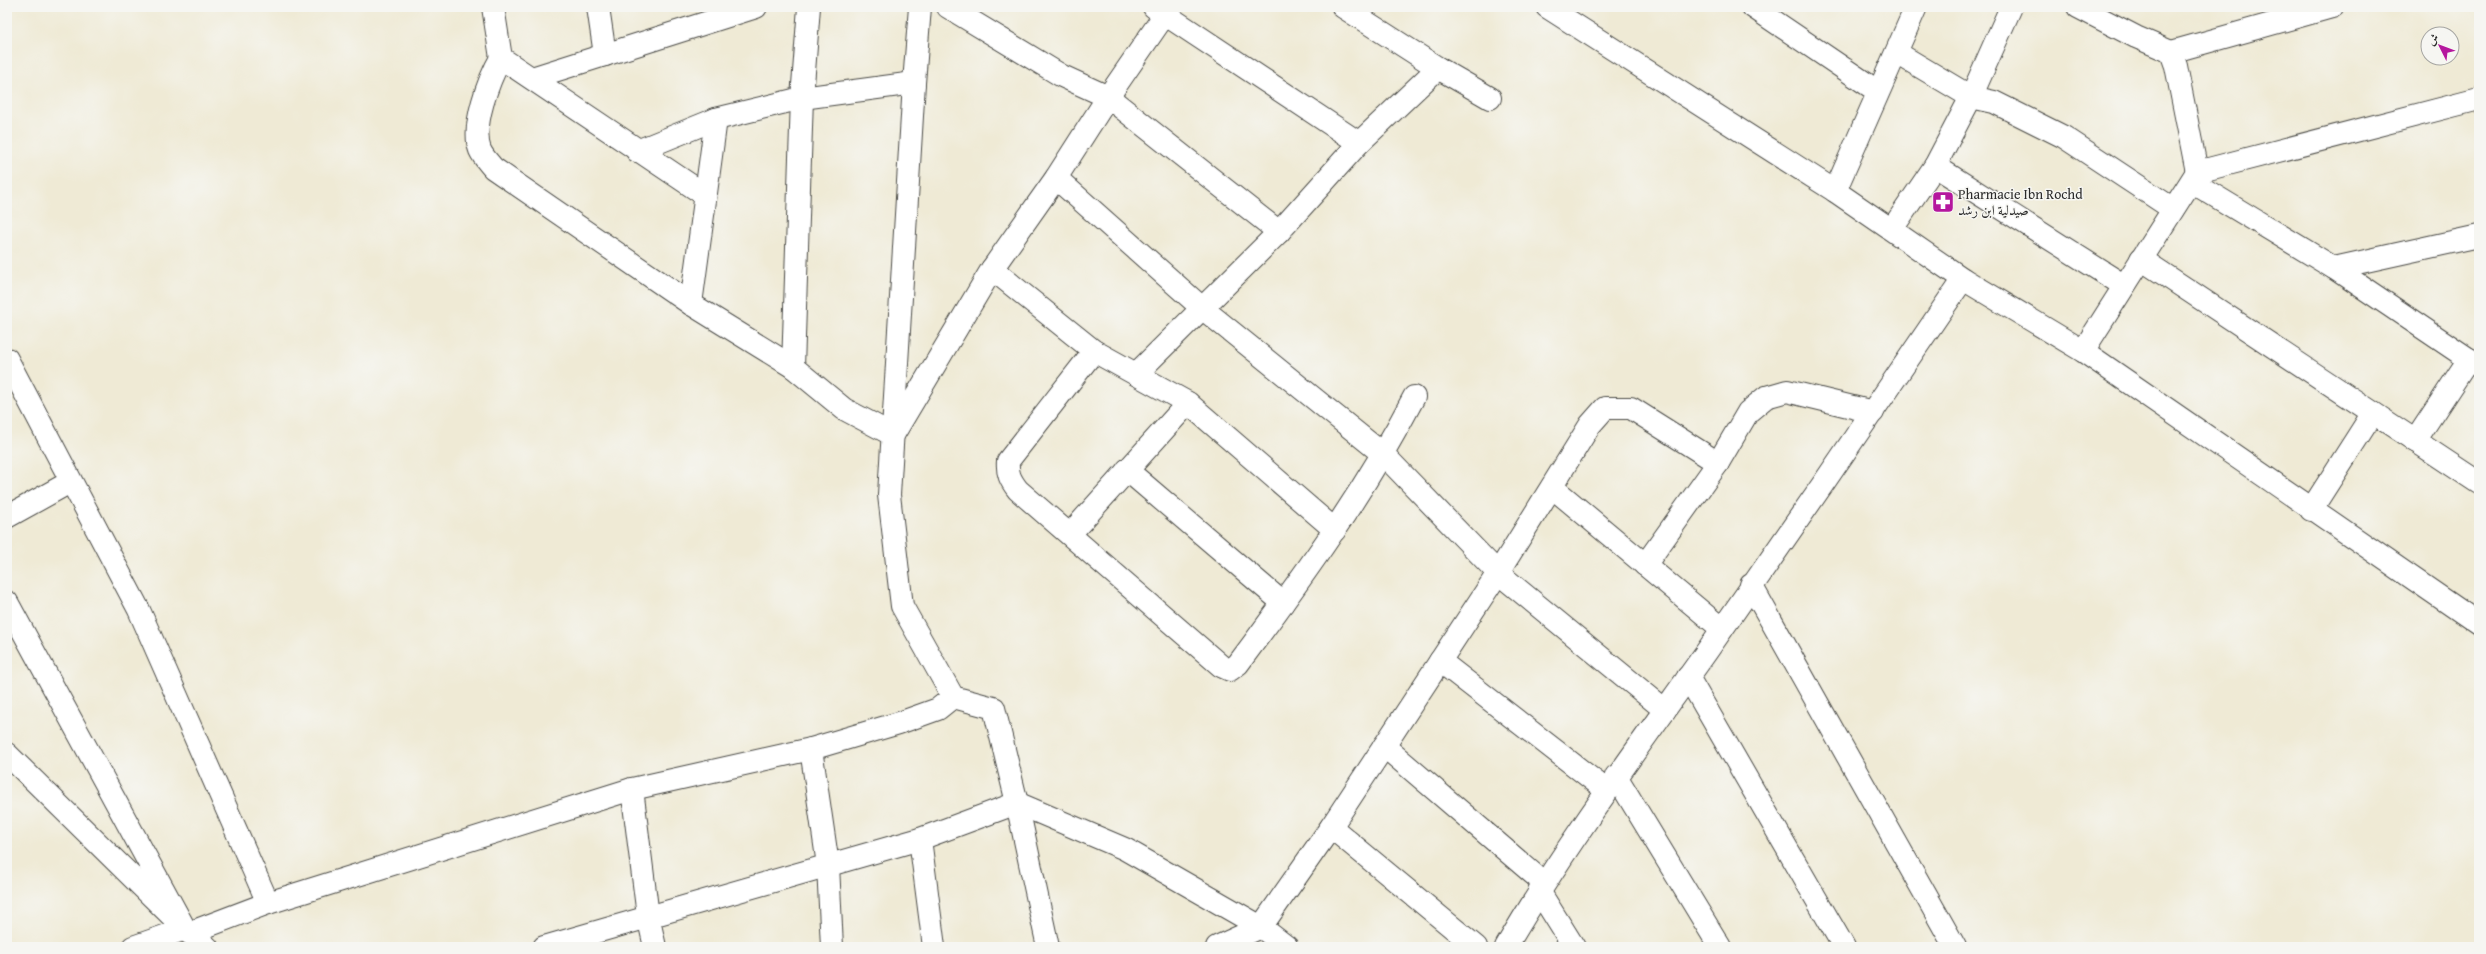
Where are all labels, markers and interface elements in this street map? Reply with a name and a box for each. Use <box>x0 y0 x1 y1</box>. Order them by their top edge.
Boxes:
north arrow <box>2420 26 2460 66</box>
text: ش <box>2423 30 2442 49</box>
place label: Pharmacie Ibn Rochd صيدلية ابن رشد <box>1958 184 2083 220</box>
pharmacy icon: Pharmacie Ibn Rochd صيدلية ابن رشد <box>1930 189 1956 215</box>

